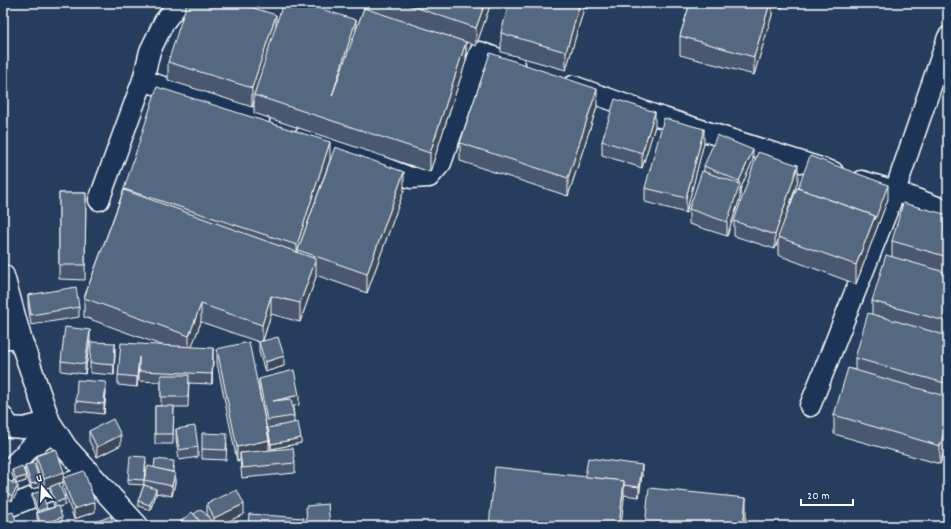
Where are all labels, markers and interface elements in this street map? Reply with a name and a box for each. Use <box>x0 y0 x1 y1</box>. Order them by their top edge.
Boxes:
north arrow <box>22 467 62 507</box>
text: U <box>35 471 45 488</box>
scale bar <box>801 481 853 507</box>
text: 20 m <box>807 488 830 505</box>

